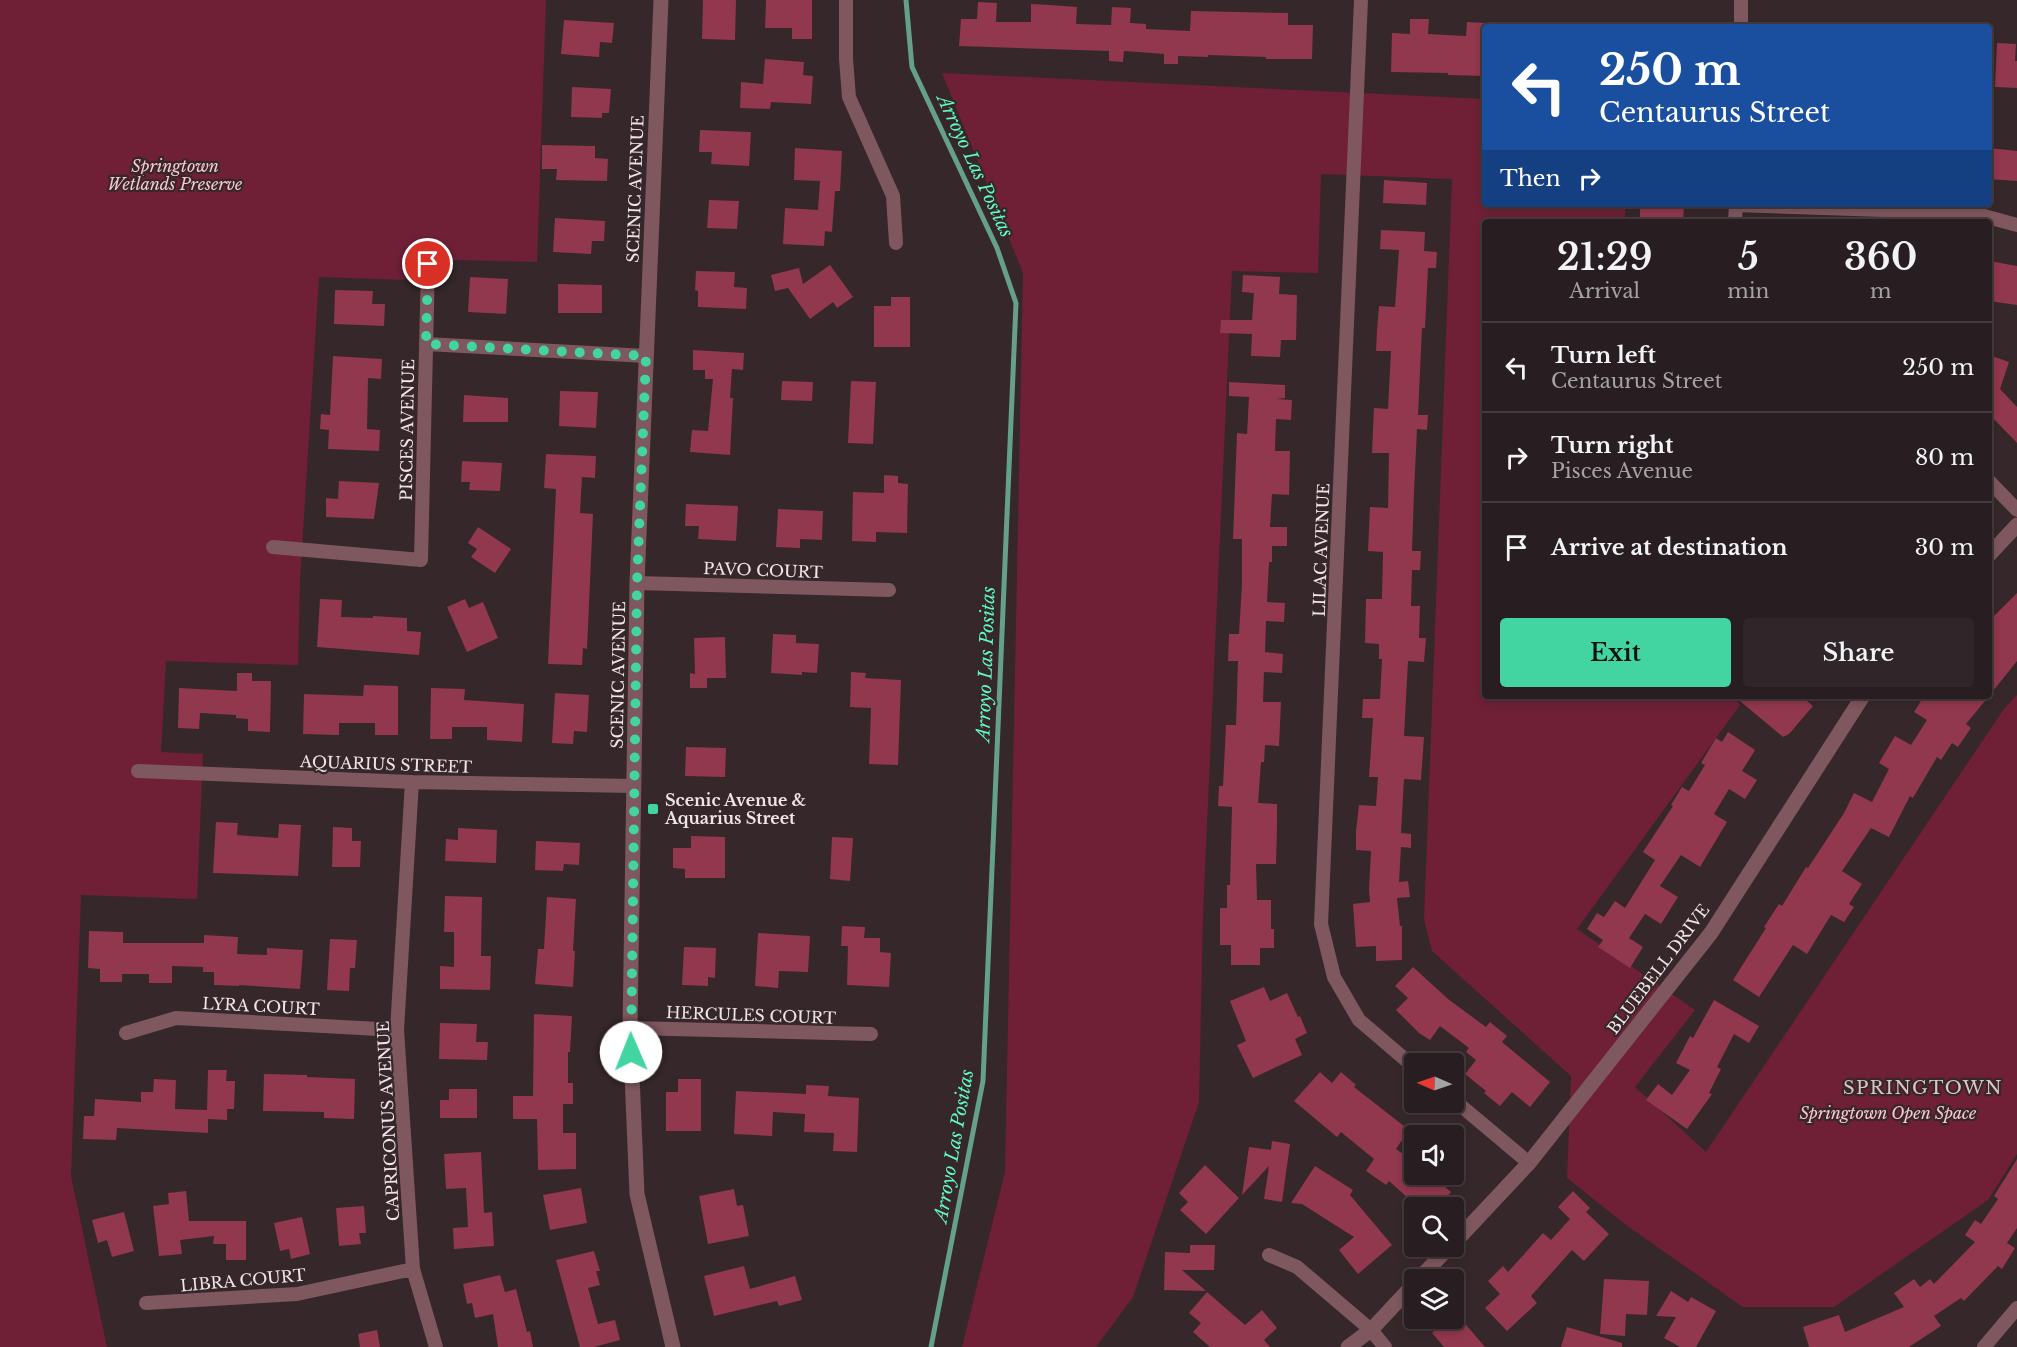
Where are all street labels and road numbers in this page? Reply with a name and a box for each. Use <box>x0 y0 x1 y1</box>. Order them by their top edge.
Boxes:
street label: SCENIC AVENUE <box>622 115 648 263</box>
street label: PISCES AVENUE <box>396 359 418 501</box>
street label: LILAC AVENUE <box>1309 483 1333 617</box>
street label: PAVO COURT <box>703 558 823 582</box>
street label: SCENIC AVENUE <box>607 601 629 749</box>
street label: AQUARIUS STREET <box>299 751 472 777</box>
street label: BLUEBELL DRIVE <box>1603 900 1713 1038</box>
street label: LYRA COURT <box>202 993 320 1019</box>
street label: HERCULES COURT <box>666 1002 837 1028</box>
street label: CAPRICONUS AVENUE <box>373 1020 403 1222</box>
street label: LIBRA COURT <box>179 1265 307 1295</box>

